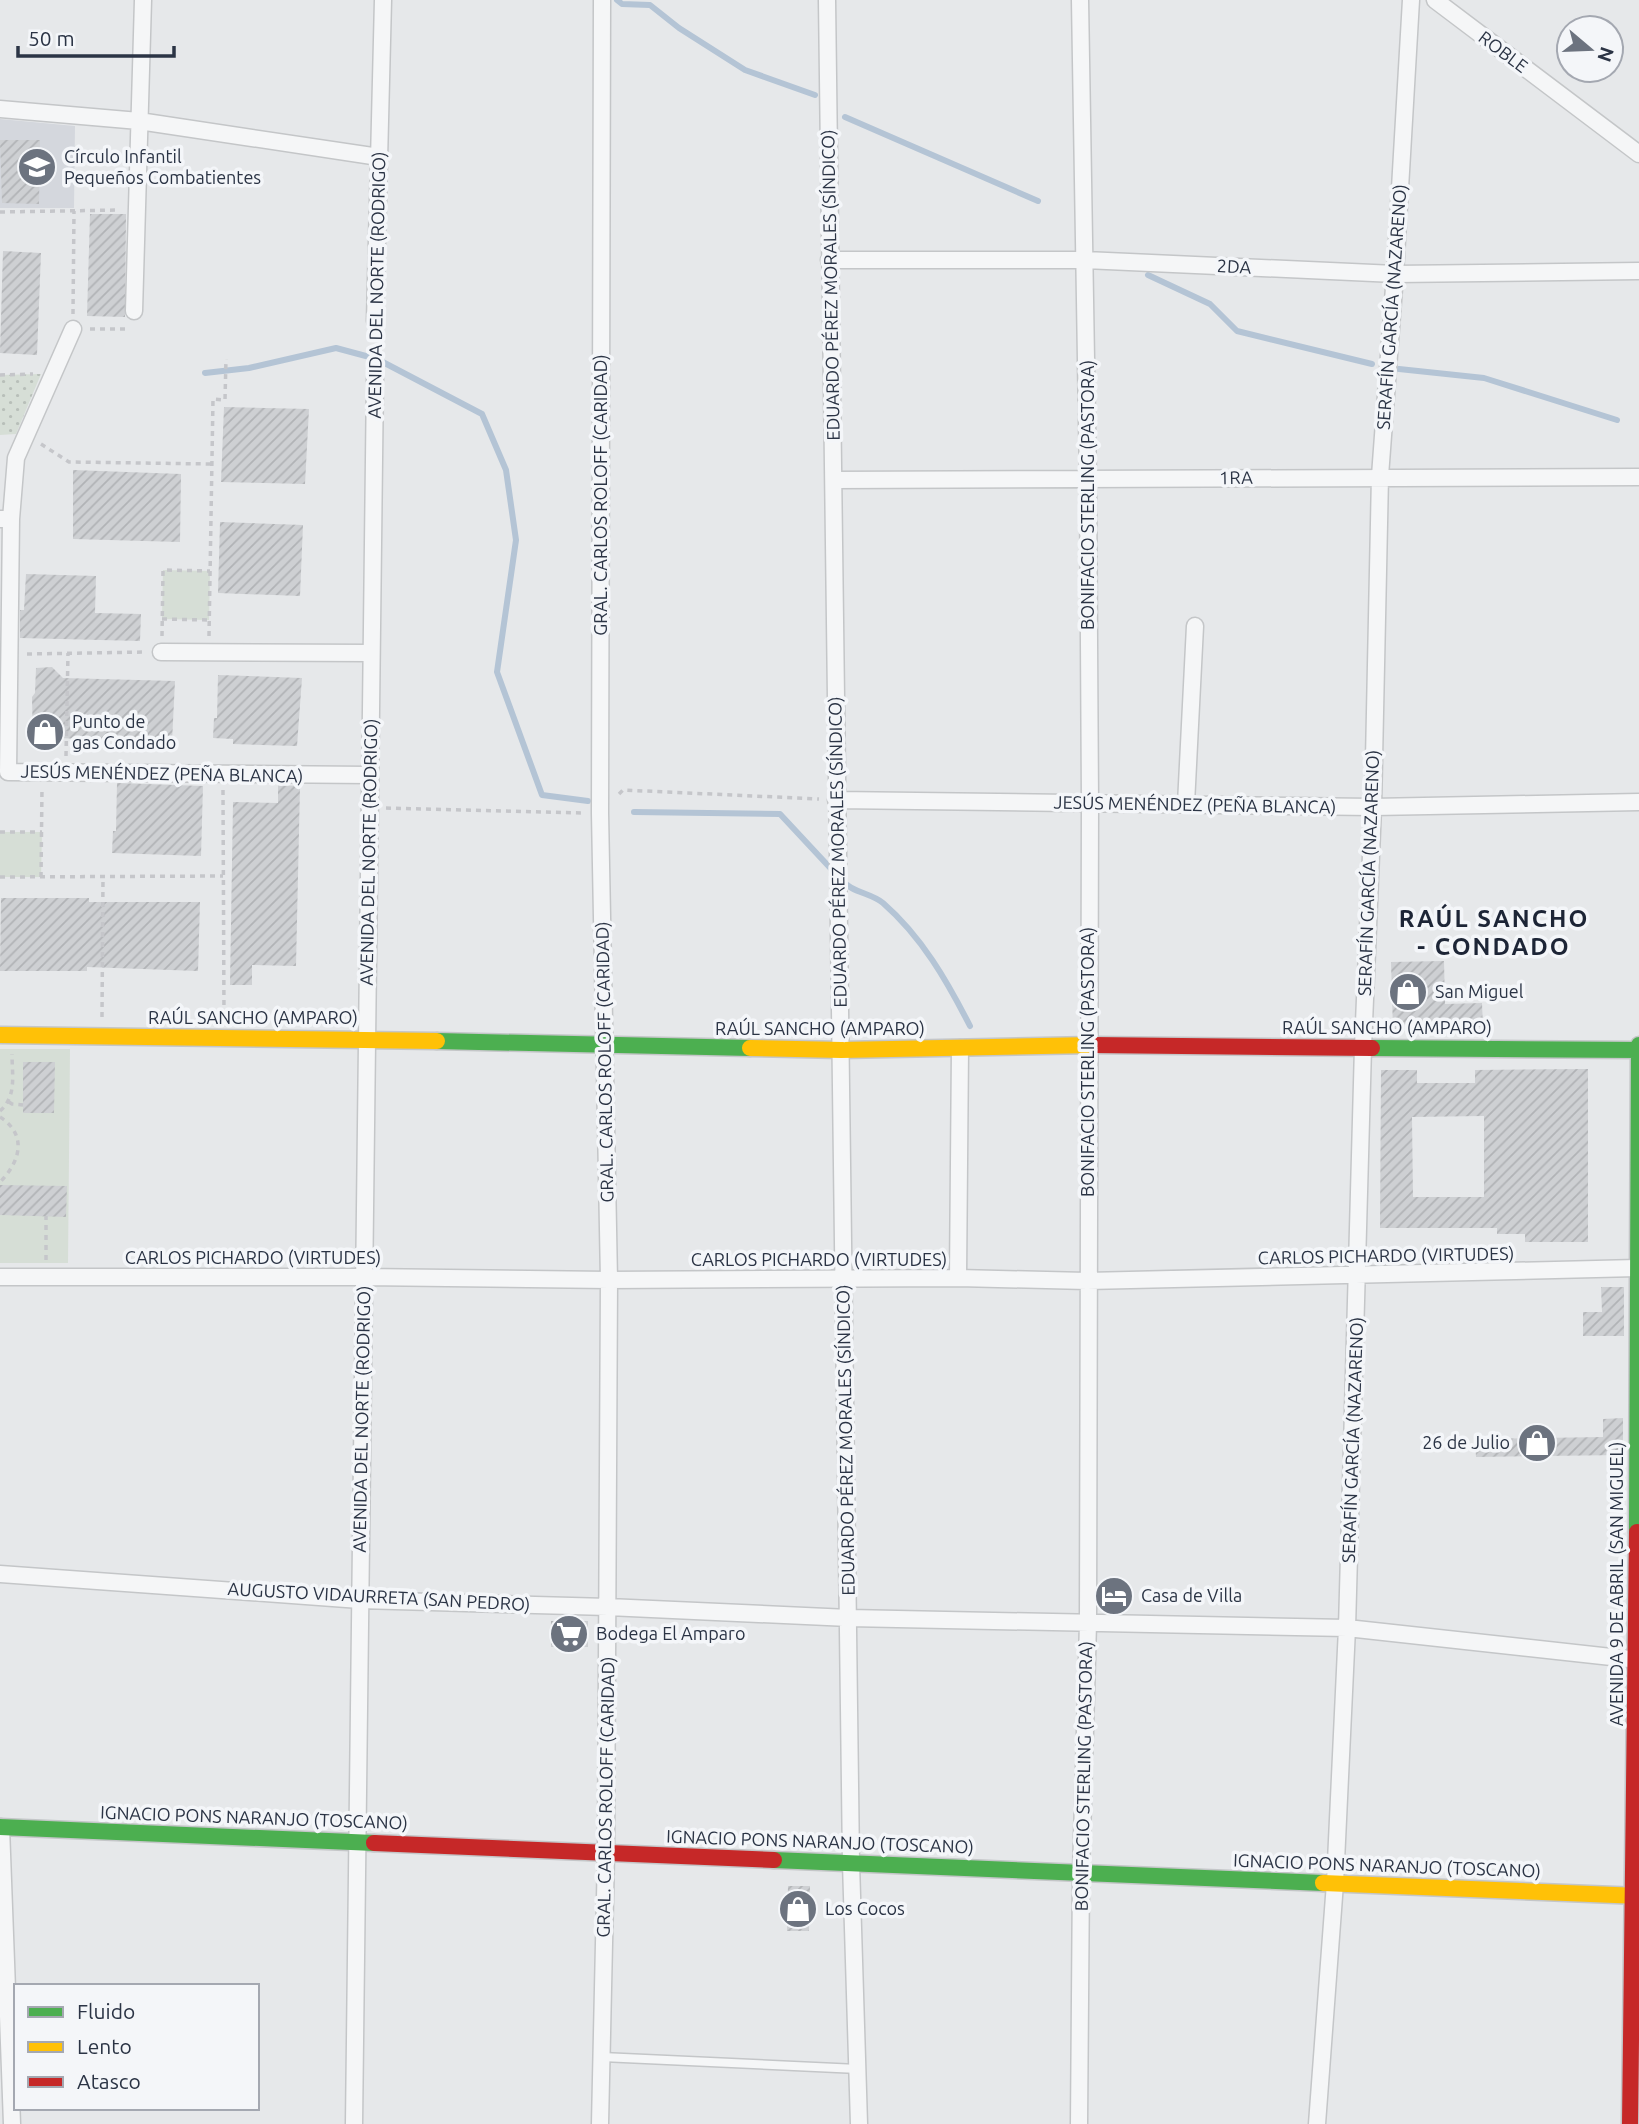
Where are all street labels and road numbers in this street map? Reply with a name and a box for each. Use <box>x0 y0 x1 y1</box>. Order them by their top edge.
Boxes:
street label: ROBLE <box>1475 26 1532 76</box>
street label: EDUARDO PÉREZ MORALES (SÍNDICO) <box>816 129 844 441</box>
street label: AVENIDA DEL NORTE (RODRIGO) <box>364 151 389 419</box>
street label: SERAFÍN GARCÍA (NAZARENO) <box>1371 183 1411 431</box>
street label: 2DA <box>1216 255 1252 277</box>
street label: GRAL. CARLOS ROLOFF (CARIDAD) <box>590 354 611 636</box>
street label: BONIFACIO STERLING (PASTORA) <box>1077 360 1098 630</box>
street label: 1RA <box>1219 467 1253 487</box>
street label: EDUARDO PÉREZ MORALES (SÍNDICO) <box>823 696 851 1008</box>
street label: AVENIDA DEL NORTE (RODRIGO) <box>356 718 381 986</box>
street label: SERAFÍN GARCÍA (NAZARENO) <box>1353 749 1383 996</box>
street label: JESÚS MENÉNDEZ (PEÑA BLANCA) <box>21 760 303 786</box>
street label: JESÚS MENÉNDEZ (PEÑA BLANCA) <box>1054 791 1336 817</box>
street label: GRAL. CARLOS ROLOFF (CARIDAD) <box>592 921 617 1203</box>
street label: BONIFACIO STERLING (PASTORA) <box>1077 927 1098 1197</box>
street label: RAÚL SANCHO (AMPARO) <box>148 1006 358 1028</box>
street label: RAÚL SANCHO (AMPARO) <box>1282 1016 1492 1038</box>
street label: RAÚL SANCHO (AMPARO) <box>715 1017 925 1039</box>
street label: CARLOS PICHARDO (VIRTUDES) <box>1258 1243 1514 1268</box>
street label: CARLOS PICHARDO (VIRTUDES) <box>125 1247 381 1268</box>
street label: CARLOS PICHARDO (VIRTUDES) <box>691 1249 947 1270</box>
street label: EDUARDO PÉREZ MORALES (SÍNDICO) <box>831 1284 859 1596</box>
street label: AVENIDA DEL NORTE (RODRIGO) <box>349 1285 374 1553</box>
street label: SERAFÍN GARCÍA (NAZARENO) <box>1337 1316 1367 1563</box>
street label: AVENIDA 9 DE ABRIL (SAN MIGUEL) <box>1606 1442 1627 1726</box>
street label: AUGUSTO VIDAURRETA (SAN PEDRO) <box>227 1578 531 1615</box>
street label: BONIFACIO STERLING (PASTORA) <box>1071 1641 1096 1911</box>
street label: GRAL. CARLOS ROLOFF (CARIDAD) <box>593 1656 618 1938</box>
street label: IGNACIO PONS NARANJO (TOSCANO) <box>100 1802 408 1833</box>
street label: IGNACIO PONS NARANJO (TOSCANO) <box>666 1826 974 1857</box>
street label: IGNACIO PONS NARANJO (TOSCANO) <box>1233 1850 1541 1881</box>

